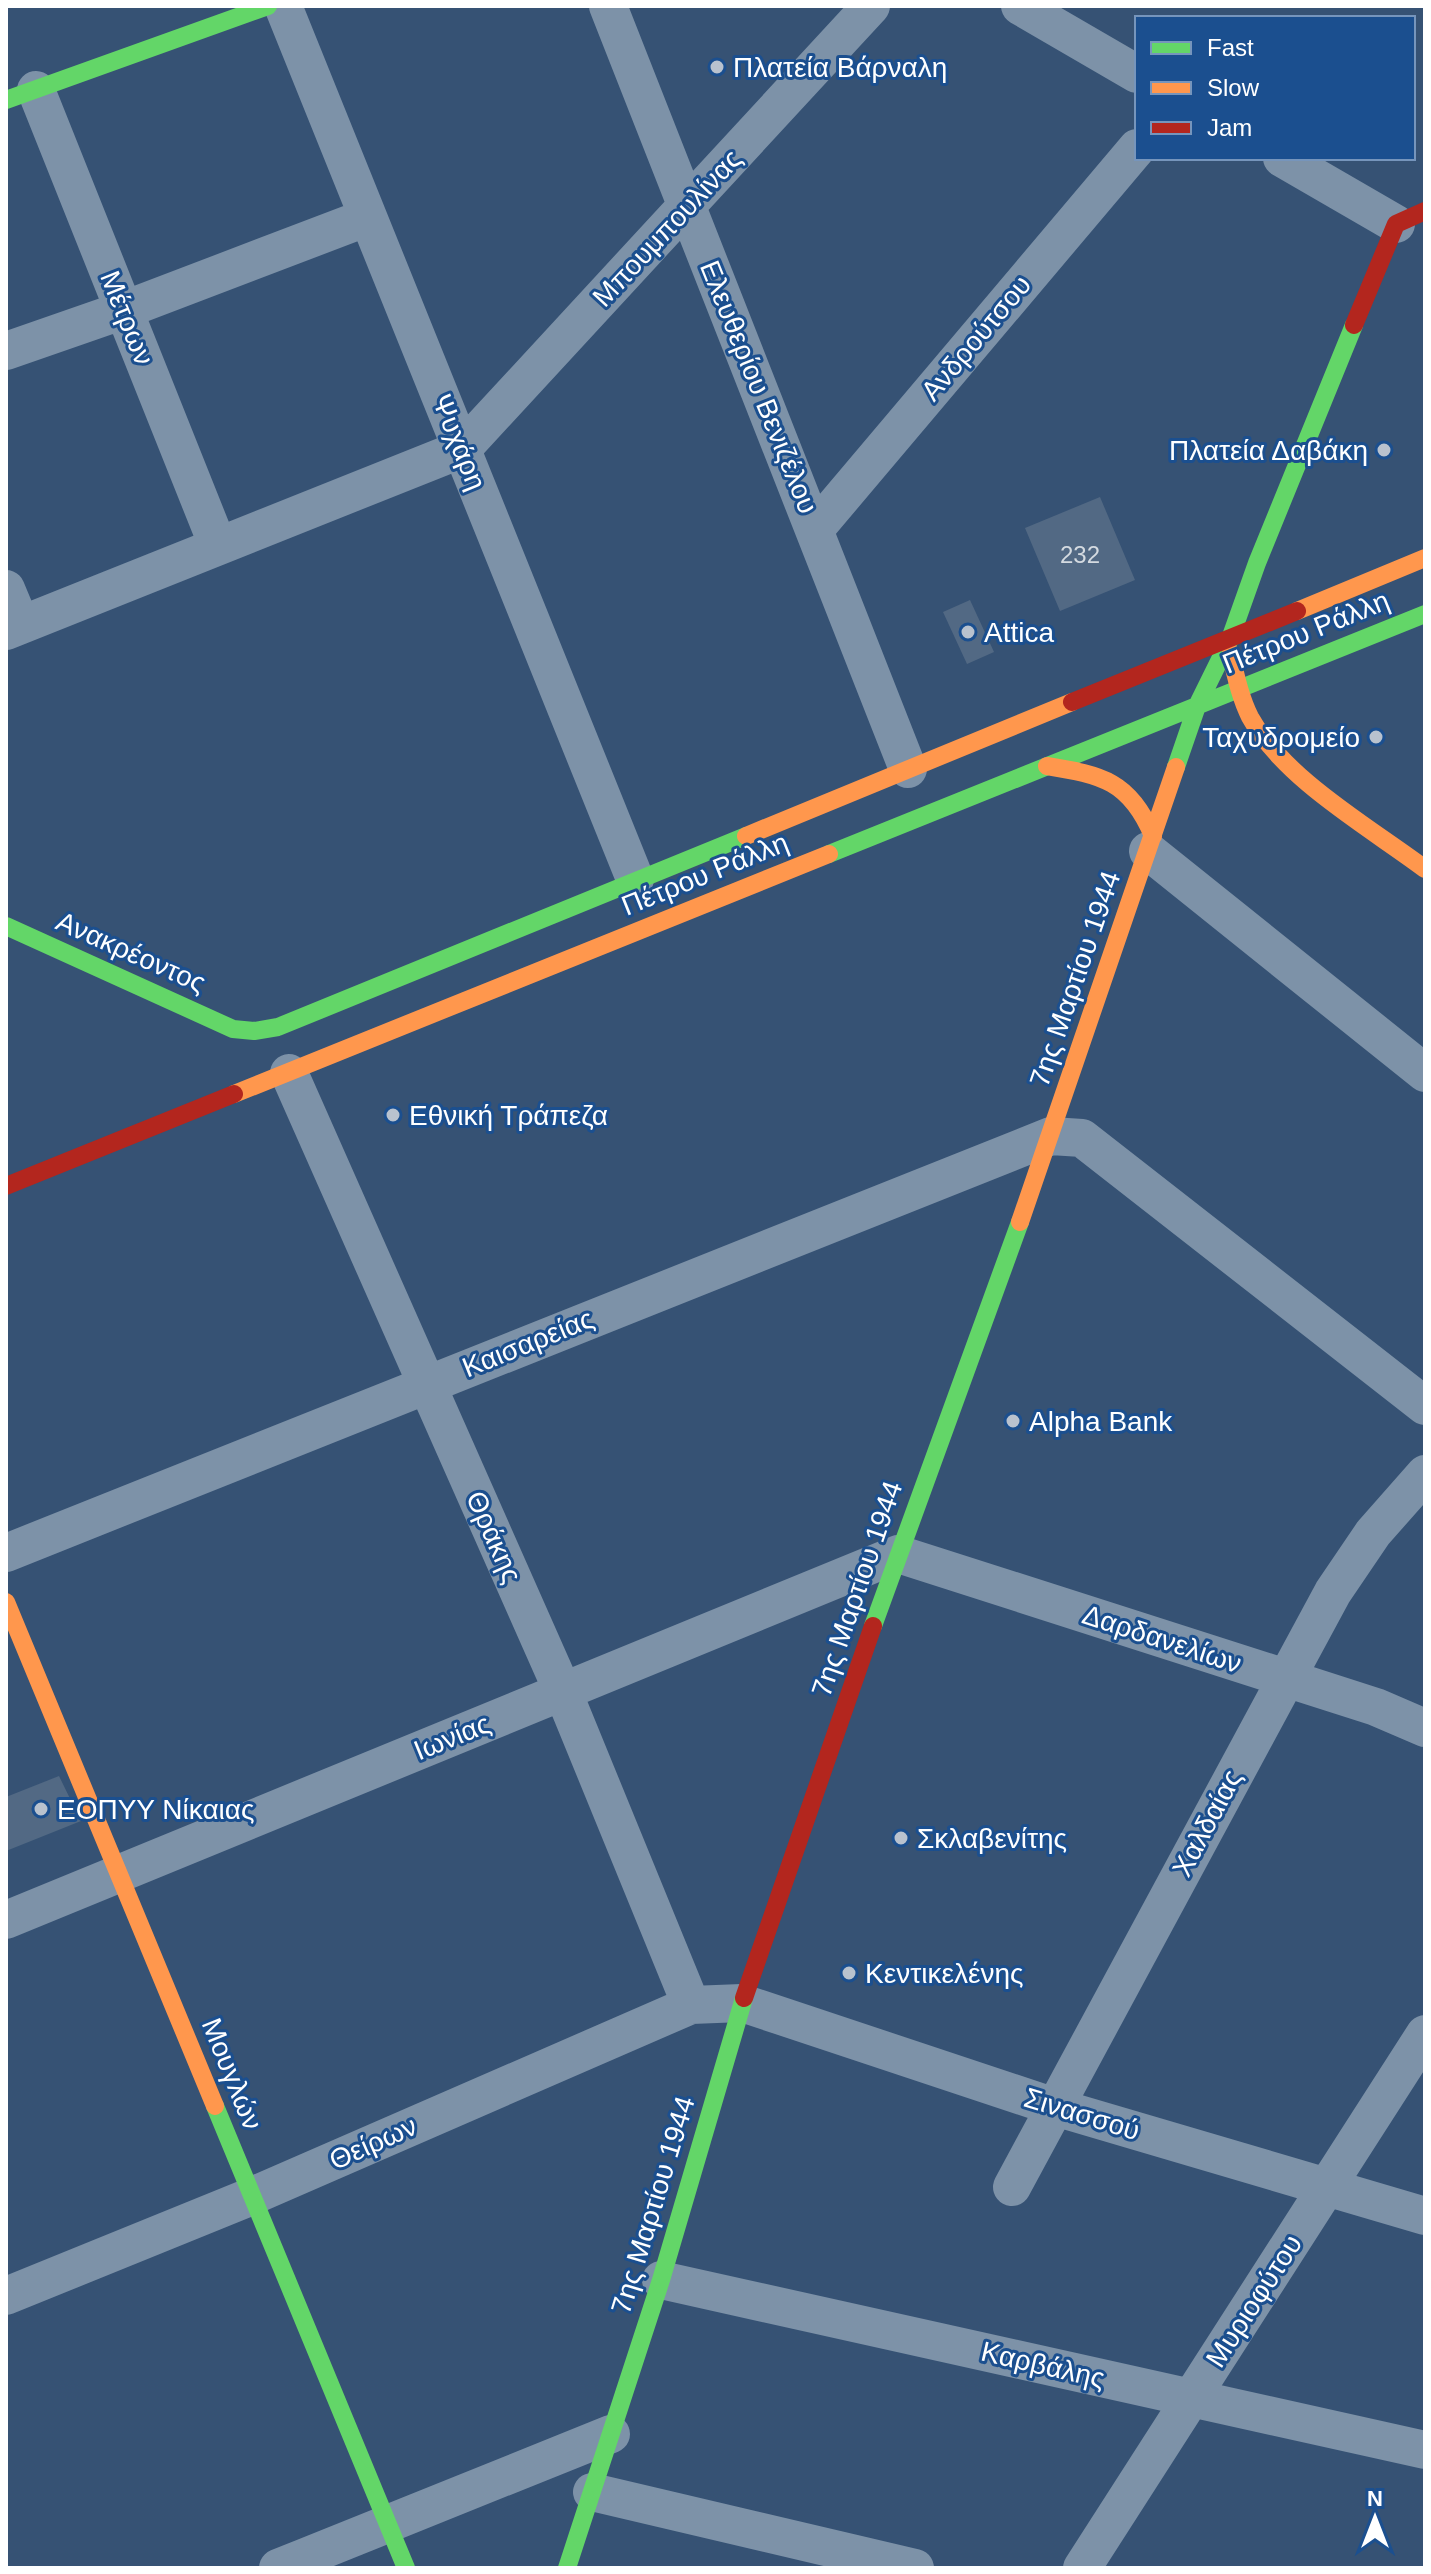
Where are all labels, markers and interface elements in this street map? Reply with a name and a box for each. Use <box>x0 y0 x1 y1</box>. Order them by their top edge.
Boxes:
legend <box>1135 16 1415 160</box>
text: Fast <box>1207 34 1254 61</box>
place label: Πλατεία Βάρναλη <box>733 52 947 83</box>
marker: Πλατεία Βάρναλη <box>708 58 726 76</box>
text: Slow <box>1207 74 1260 101</box>
text: Jam <box>1207 114 1252 141</box>
street label: Μπουμπουλίνας <box>586 143 748 313</box>
street label: Ελευθερίου Βενιζέλου <box>694 256 824 518</box>
street label: Μέτρων <box>94 266 160 370</box>
street label: Ανδρούτσου <box>915 269 1037 407</box>
street label: Ψυχάρη <box>426 390 492 494</box>
place label: Πλατεία Δαβάκη <box>1169 435 1368 466</box>
marker: Πλατεία Δαβάκη <box>1375 441 1393 459</box>
house number: 232 <box>1060 541 1100 568</box>
street label: Πέτρου Ράλλη <box>1218 585 1394 679</box>
place label: Attica <box>984 617 1054 648</box>
marker: Attica <box>959 623 977 641</box>
place label: Ταχυδρομείο <box>1202 722 1360 753</box>
marker: Ταχυδρομείο <box>1367 728 1385 746</box>
street label: Πέτρου Ράλλη <box>617 827 793 921</box>
street label: 7ης Μαρτίου 1944 <box>1024 867 1126 1091</box>
street label: Ανακρέοντος <box>52 905 210 999</box>
place label: Εθνική Τράπεζα <box>409 1100 608 1131</box>
marker: Εθνική Τράπεζα <box>384 1106 402 1124</box>
street label: Καισαρείας <box>458 1303 598 1383</box>
place label: Alpha Bank <box>1029 1406 1173 1437</box>
marker: Alpha Bank <box>1004 1412 1022 1430</box>
street label: 7ης Μαρτίου 1944 <box>806 1477 908 1701</box>
street label: Θράκης <box>460 1486 528 1588</box>
street label: Δαρδανελίων <box>1079 1599 1245 1679</box>
street label: Ιωνίας <box>409 1708 495 1766</box>
street label: Χαλδαίας <box>1166 1764 1248 1882</box>
place label: ΕΟΠΥΥ Νίκαιας <box>57 1794 255 1825</box>
marker: ΕΟΠΥΥ Νίκαιας <box>32 1800 50 1818</box>
place label: Σκλαβενίτης <box>917 1823 1067 1854</box>
marker: Σκλαβενίτης <box>892 1829 910 1847</box>
place label: Κεντικελένης <box>865 1958 1023 1989</box>
marker: Κεντικελένης <box>840 1964 858 1982</box>
street label: Μουγλών <box>196 2014 268 2134</box>
street label: Σινασσού <box>1020 2082 1144 2146</box>
street label: 7ης Μαρτίου 1944 <box>605 2093 701 2317</box>
street label: Θείρων <box>325 2110 421 2176</box>
street label: Μυριοφύτου <box>1200 2229 1308 2373</box>
street label: Καρβάλης <box>978 2336 1108 2394</box>
north arrow <box>1335 2478 1415 2558</box>
text: N <box>1367 2486 1383 2511</box>

